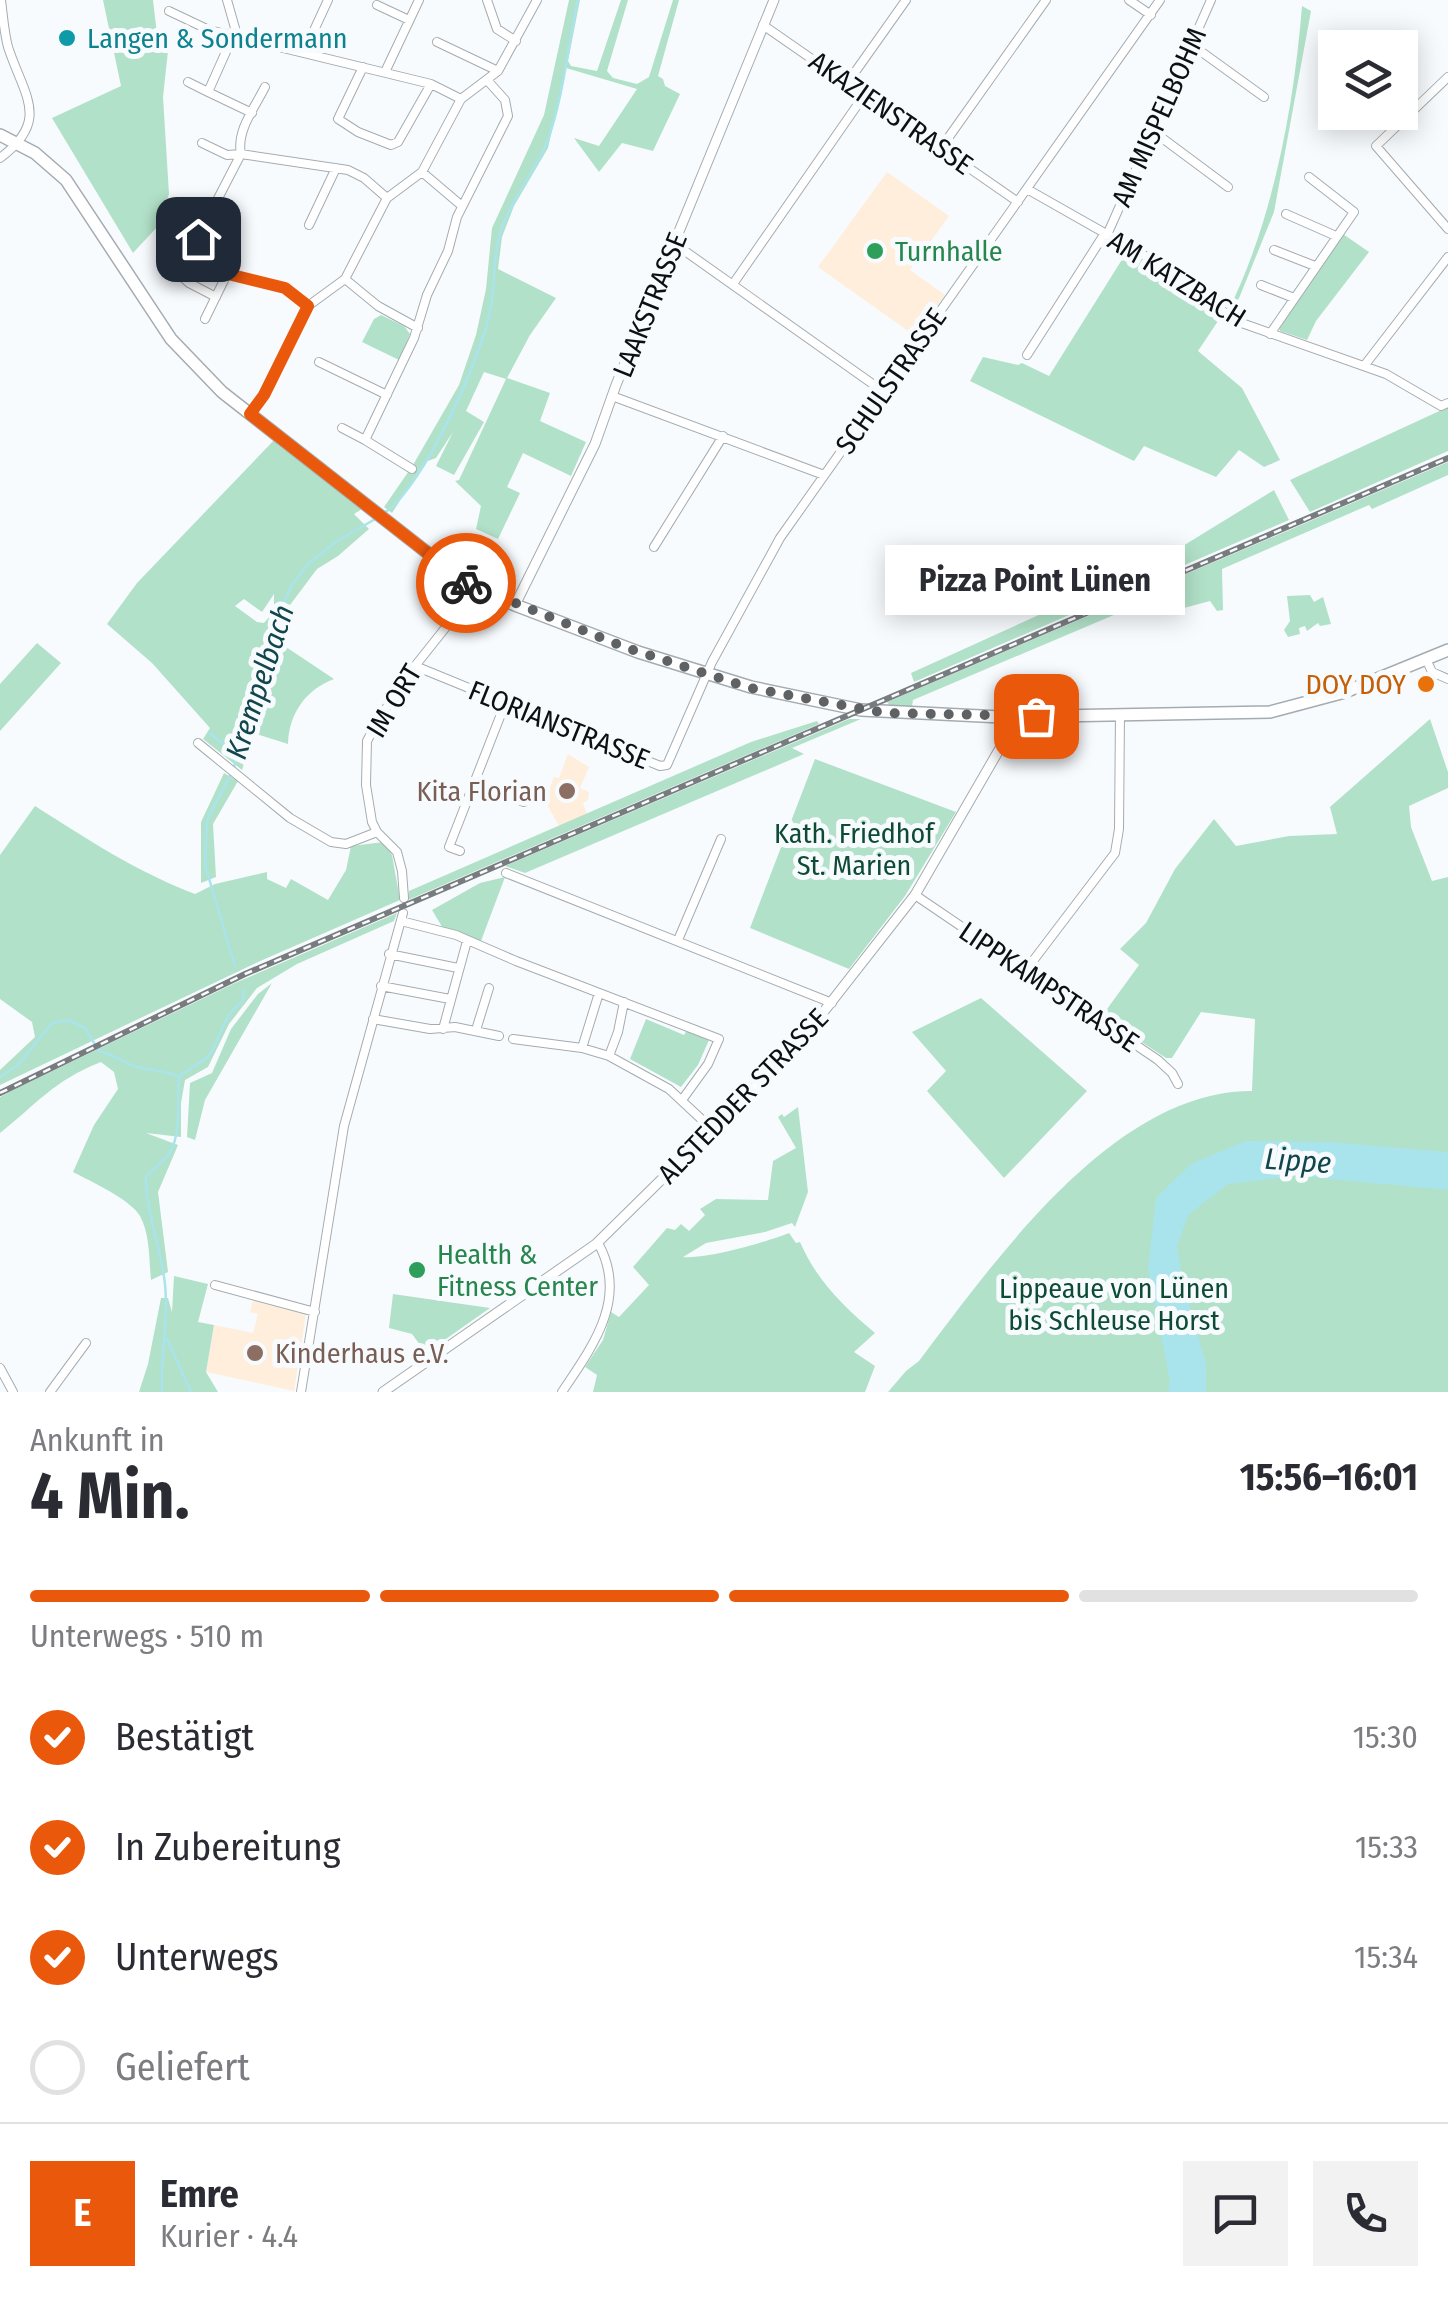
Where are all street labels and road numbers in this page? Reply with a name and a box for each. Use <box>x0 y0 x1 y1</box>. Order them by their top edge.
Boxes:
street label: AM MISPELBOHM <box>1105 22 1213 212</box>
street label: AKAZIENSTRASSE <box>803 44 979 182</box>
street label: AM KATZBACH <box>1102 224 1252 334</box>
street label: LAAKSTRASSE <box>606 228 694 382</box>
street label: SCHULSTRASSE <box>829 302 953 460</box>
street label: IM ORT <box>359 659 429 743</box>
street label: FLORIANSTRASSE <box>464 674 654 776</box>
street label: LIPPKAMPSTRASSE <box>953 915 1145 1059</box>
street label: ALSTEDDER STRASSE <box>651 1002 835 1190</box>

